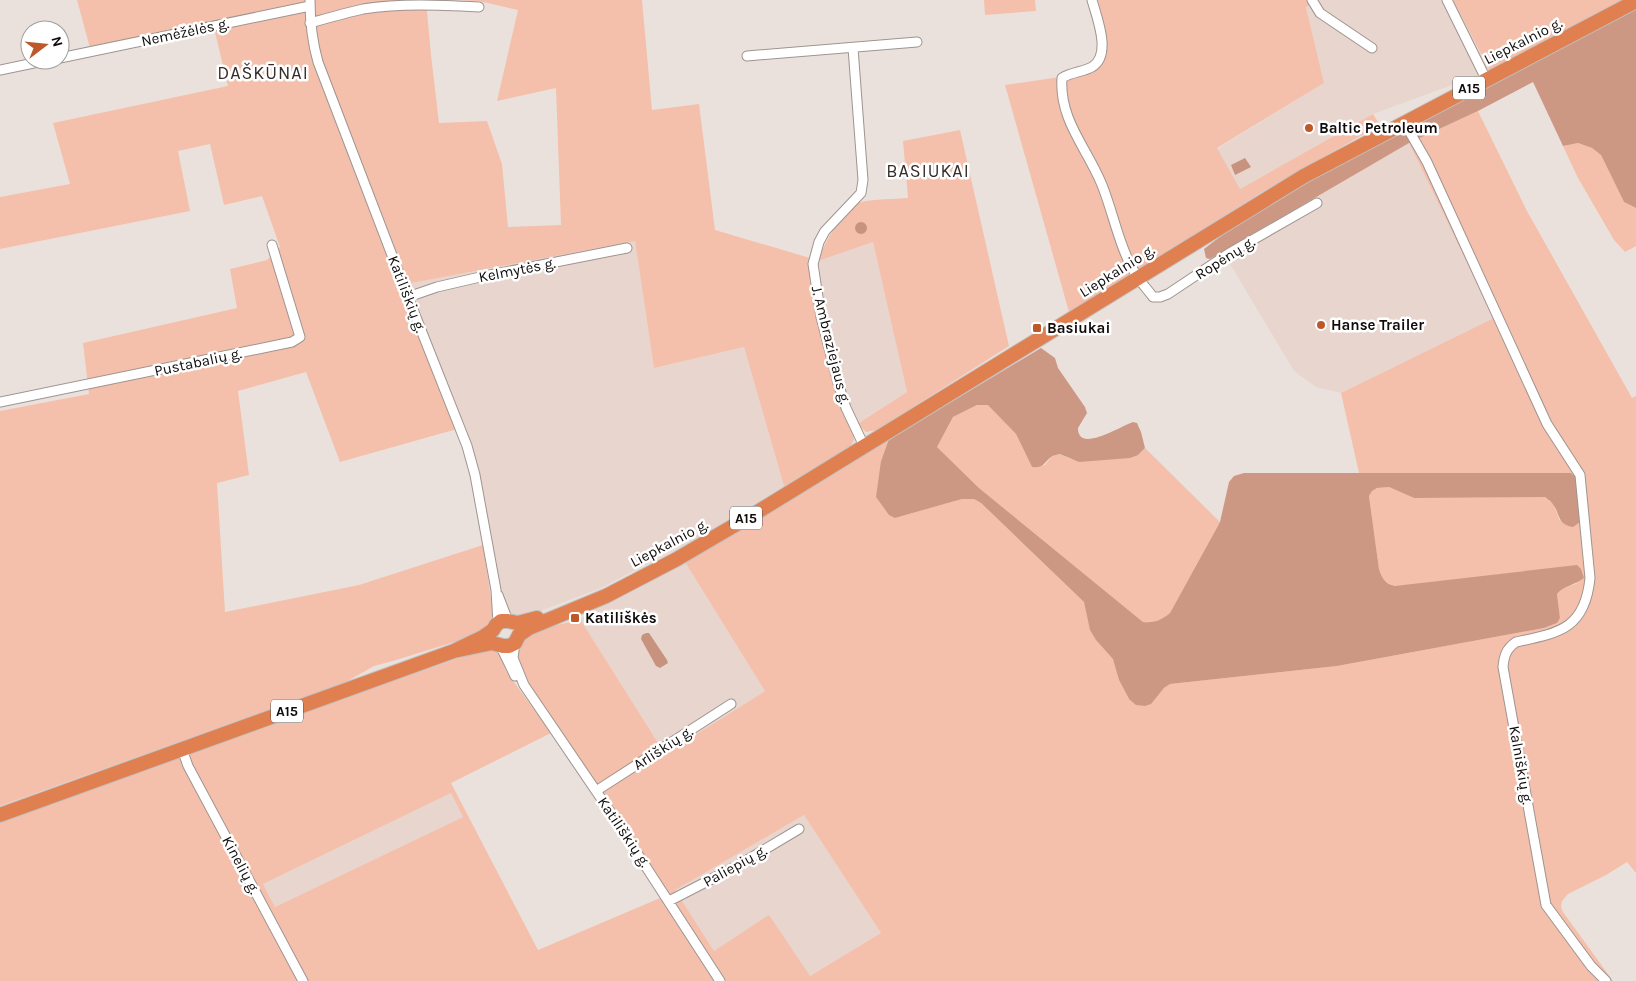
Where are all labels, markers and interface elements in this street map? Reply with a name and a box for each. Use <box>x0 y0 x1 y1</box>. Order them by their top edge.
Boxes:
street label: Liepkalnio g. <box>1481 13 1565 68</box>
street label: Nemėžėlės g. <box>140 14 231 50</box>
north arrow <box>20 20 70 70</box>
text: N <box>47 34 67 49</box>
district label: DAŠKŪNAI <box>217 62 309 84</box>
road number: A15 <box>1453 76 1485 100</box>
place label: Baltic Petroleum <box>1319 119 1438 137</box>
marker: Baltic Petroleum <box>1303 122 1315 134</box>
district label: BASIUKAI <box>886 160 970 182</box>
street label: Ropėnų g. <box>1192 233 1258 283</box>
street label: Liepkalnio g. <box>1076 241 1158 301</box>
street label: Katiliškių g. <box>384 253 430 335</box>
street label: Kelmytės g. <box>477 254 557 286</box>
street label: J. Ambraziejaus g. <box>808 284 854 406</box>
place label: Hanse Trailer <box>1331 316 1424 334</box>
place label: Basiukai <box>1047 319 1110 337</box>
marker: Hanse Trailer <box>1315 319 1327 331</box>
marker: Basiukai <box>1031 322 1043 334</box>
street label: Pustabalių g. <box>153 344 244 380</box>
road number: A15 <box>730 506 762 530</box>
street label: Liepkalnio g. <box>627 515 711 571</box>
place label: Katiliškės <box>585 609 657 627</box>
marker: Katiliškės <box>569 612 581 624</box>
road number: A15 <box>271 699 303 722</box>
street label: Arliškių g. <box>630 722 696 774</box>
street label: Kalniškių g. <box>1505 724 1537 806</box>
street label: Katiliškių g. <box>594 793 654 871</box>
street label: Kinelių g. <box>218 833 264 897</box>
street label: Paliepių g. <box>700 841 770 891</box>

